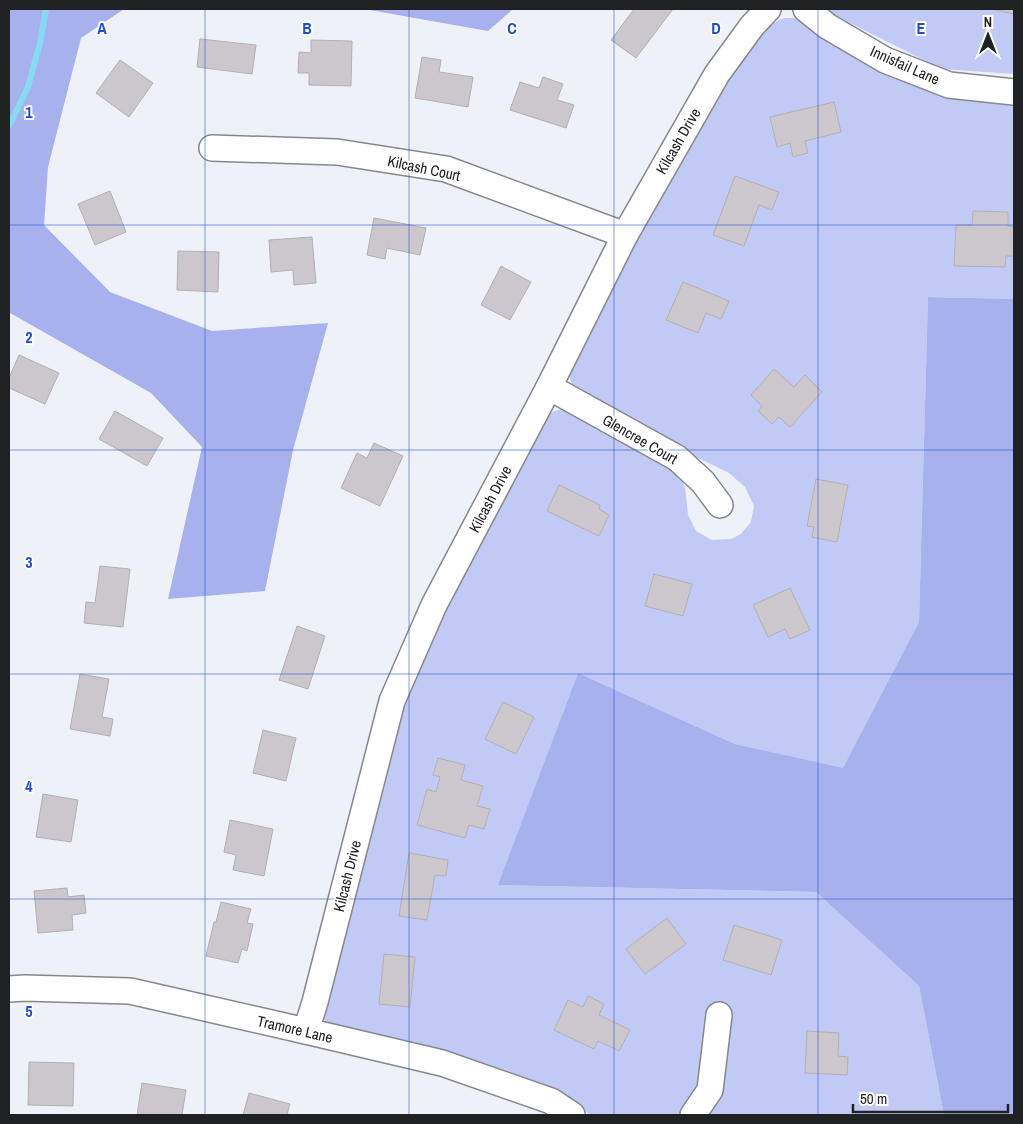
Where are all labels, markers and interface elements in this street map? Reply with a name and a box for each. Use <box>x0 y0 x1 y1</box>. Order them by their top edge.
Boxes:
north arrow <box>963 10 1013 60</box>
text: N <box>984 13 992 31</box>
text: A <box>97 17 107 39</box>
text: B <box>302 17 312 39</box>
text: C <box>507 17 517 39</box>
text: D <box>711 17 721 39</box>
text: E <box>917 17 926 39</box>
street label: Innisfail Lane <box>867 40 943 90</box>
text: 1 <box>25 101 33 123</box>
street label: Kilcash Drive <box>651 104 705 178</box>
street label: Kilcash Court <box>386 150 463 186</box>
text: 2 <box>25 326 33 348</box>
street label: Glencree Court <box>599 409 682 469</box>
street label: Kilcash Drive <box>464 462 517 536</box>
text: 3 <box>25 551 33 573</box>
text: 4 <box>25 775 33 797</box>
street label: Kilcash Drive <box>328 838 366 914</box>
text: 5 <box>25 1000 33 1022</box>
street label: Tramore Lane <box>255 1010 335 1048</box>
scale bar <box>853 1082 1008 1114</box>
text: 50 m <box>860 1088 887 1109</box>

